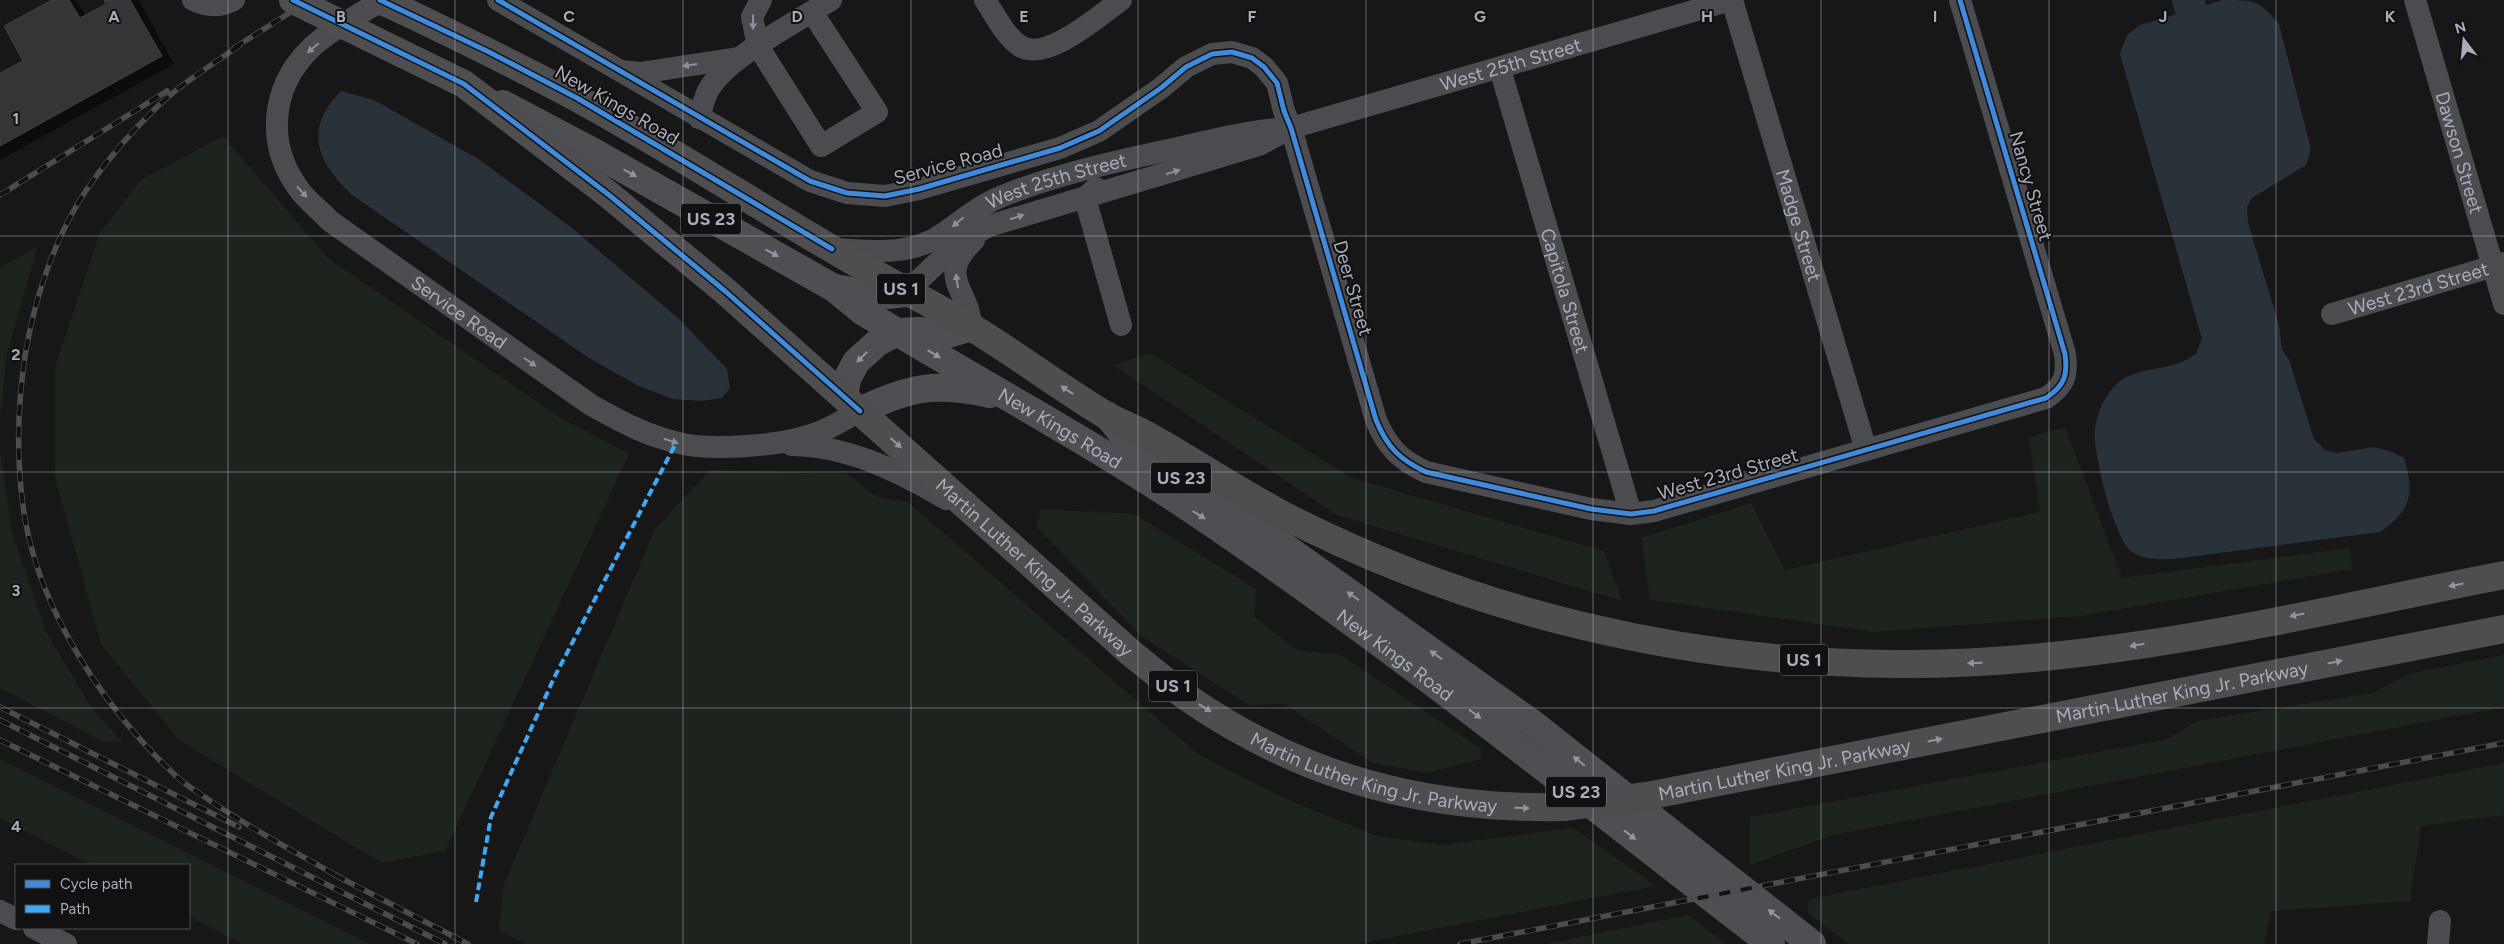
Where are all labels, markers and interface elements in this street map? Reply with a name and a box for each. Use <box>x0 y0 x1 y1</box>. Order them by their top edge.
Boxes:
text: A <box>108 7 120 26</box>
text: B <box>336 7 346 26</box>
text: C <box>563 7 575 26</box>
text: D <box>791 7 803 26</box>
text: E <box>1019 7 1029 26</box>
text: F <box>1248 7 1257 26</box>
text: G <box>1474 7 1486 26</box>
text: H <box>1701 7 1713 26</box>
text: I <box>1933 7 1937 26</box>
text: J <box>2159 7 2167 26</box>
text: K <box>2385 7 2396 26</box>
one-way arrow <box>749 15 757 31</box>
north arrow <box>2439 15 2489 65</box>
text: N <box>2453 18 2468 38</box>
street label: West 25th Street <box>1437 33 1584 96</box>
one-way arrow <box>307 42 320 53</box>
street label: New Kings Road <box>551 60 683 150</box>
one-way arrow <box>682 62 698 70</box>
street label: Dawson Street <box>2431 89 2488 216</box>
text: 1 <box>13 109 19 128</box>
street label: Nancy Street <box>2004 129 2058 243</box>
street label: Service Road <box>891 138 1005 190</box>
street label: West 25th Street <box>982 148 1129 214</box>
street label: Madge Street <box>1771 166 1827 284</box>
one-way arrow <box>1165 167 1180 175</box>
one-way arrow <box>623 169 638 177</box>
one-way arrow <box>296 186 308 198</box>
road number: US 23 <box>681 203 741 234</box>
one-way arrow <box>1009 212 1024 220</box>
one-way arrow <box>952 216 965 227</box>
street label: Capitola Street <box>1536 225 1594 356</box>
street label: Deer Street <box>1328 238 1378 338</box>
one-way arrow <box>765 249 779 257</box>
street label: West 23rd Street <box>2345 257 2491 320</box>
street label: Service Road <box>407 270 512 354</box>
one-way arrow <box>953 273 961 289</box>
road number: US 1 <box>877 274 925 304</box>
text: 2 <box>11 345 21 364</box>
one-way arrow <box>928 350 941 359</box>
one-way arrow <box>856 351 868 363</box>
one-way arrow <box>523 357 537 367</box>
street label: New Kings Road <box>994 382 1126 473</box>
one-way arrow <box>1060 385 1074 395</box>
one-way arrow <box>663 437 678 445</box>
one-way arrow <box>889 437 901 449</box>
street label: West 23rd Street <box>1655 443 1801 505</box>
road number: US 23 <box>1151 462 1211 493</box>
street label: Martin Luther King Jr. Parkway <box>931 473 1138 661</box>
one-way arrow <box>1192 510 1206 519</box>
text: 3 <box>12 581 21 600</box>
one-way arrow <box>2448 581 2464 589</box>
one-way arrow <box>1347 591 1360 601</box>
street label: New Kings Road <box>1332 604 1458 706</box>
one-way arrow <box>2288 612 2304 620</box>
one-way arrow <box>2129 642 2145 650</box>
road number: US 1 <box>1780 644 1828 676</box>
one-way arrow <box>1430 650 1443 660</box>
street label: Martin Luther King Jr. Parkway <box>2054 656 2310 728</box>
one-way arrow <box>2328 658 2343 666</box>
one-way arrow <box>1967 659 1983 667</box>
road number: US 1 <box>1149 670 1197 701</box>
one-way arrow <box>1198 704 1211 713</box>
one-way arrow <box>1468 708 1481 719</box>
street label: Martin Luther King Jr. Parkway <box>1247 727 1498 817</box>
street label: Martin Luther King Jr. Parkway <box>1656 733 1913 805</box>
one-way arrow <box>1928 735 1944 743</box>
one-way arrow <box>1573 755 1586 766</box>
road number: US 23 <box>1546 776 1606 808</box>
one-way arrow <box>1515 804 1531 812</box>
text: 4 <box>11 817 21 836</box>
one-way arrow <box>1623 830 1637 840</box>
legend <box>15 864 190 929</box>
text: Cycle path <box>60 875 132 893</box>
text: Path <box>60 900 90 918</box>
one-way arrow <box>1767 909 1780 919</box>

